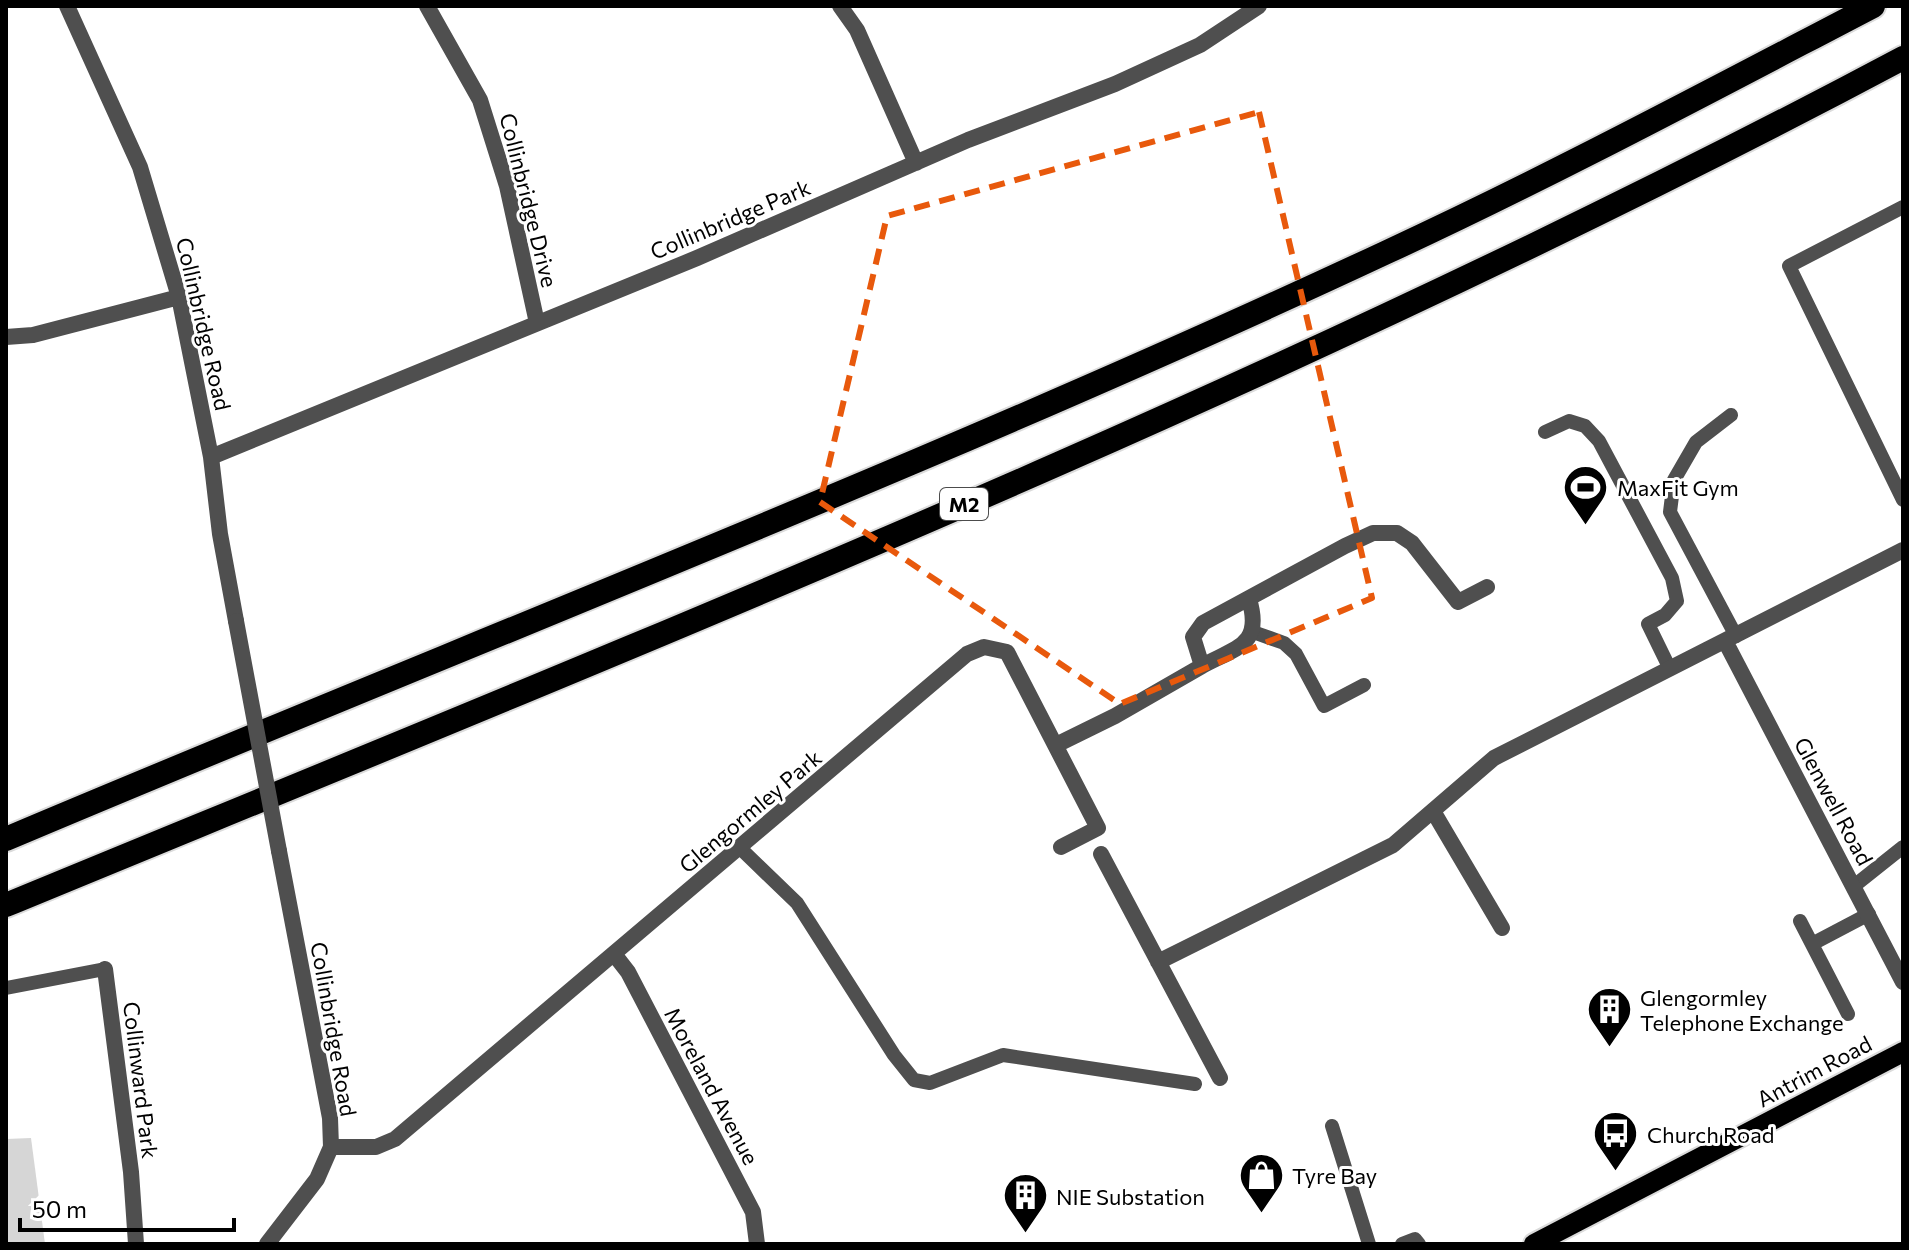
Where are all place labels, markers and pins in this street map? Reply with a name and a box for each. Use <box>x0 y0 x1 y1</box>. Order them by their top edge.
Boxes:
sports icon: MaxFit Gym <box>1562 463 1610 526</box>
place label: MaxFit Gym <box>1617 474 1739 501</box>
place label: Glengormley Telephone Exchange <box>1640 984 1844 1036</box>
building icon: Glengormley Telephone Exchange <box>1585 986 1633 1049</box>
bus stop icon: Church Road <box>1592 1110 1640 1173</box>
place label: Church Road <box>1647 1121 1774 1148</box>
shop icon: Tyre Bay <box>1237 1151 1285 1214</box>
place label: Tyre Bay <box>1292 1162 1377 1189</box>
building icon: NIE Substation <box>1001 1172 1049 1235</box>
place label: NIE Substation <box>1056 1183 1205 1210</box>

